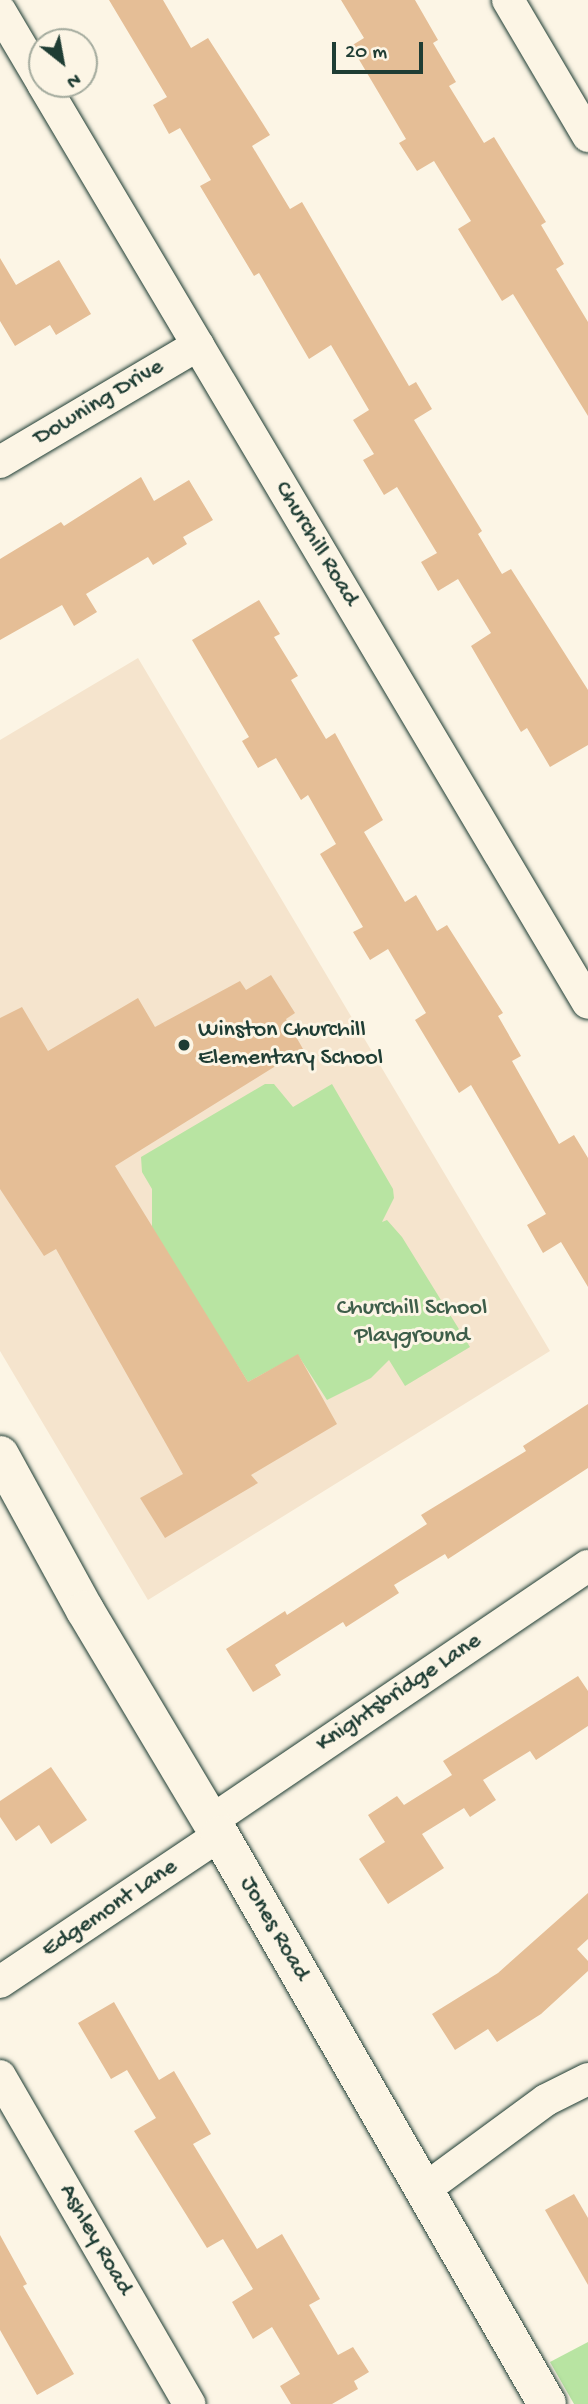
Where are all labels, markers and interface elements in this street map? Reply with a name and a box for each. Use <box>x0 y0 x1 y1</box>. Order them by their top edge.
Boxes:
north arrow <box>28 28 98 98</box>
scale bar <box>336 28 427 72</box>
text: 20 m <box>345 41 387 66</box>
text: N <box>62 67 84 93</box>
street label: Downing Drive <box>29 353 169 453</box>
street label: Churchill Road <box>267 476 365 612</box>
place label: Winston Churchill Elementary School <box>198 1017 383 1073</box>
marker: Winston Churchill Elementary School <box>176 1037 192 1053</box>
park label: Churchill School Playground <box>337 1295 487 1351</box>
street label: Knightsbridge Lane <box>311 1627 487 1759</box>
street label: Edgemont Lane <box>37 1853 183 1965</box>
street label: Jones Road <box>233 1872 315 1986</box>
street label: Ashley Road <box>52 2179 138 2301</box>

